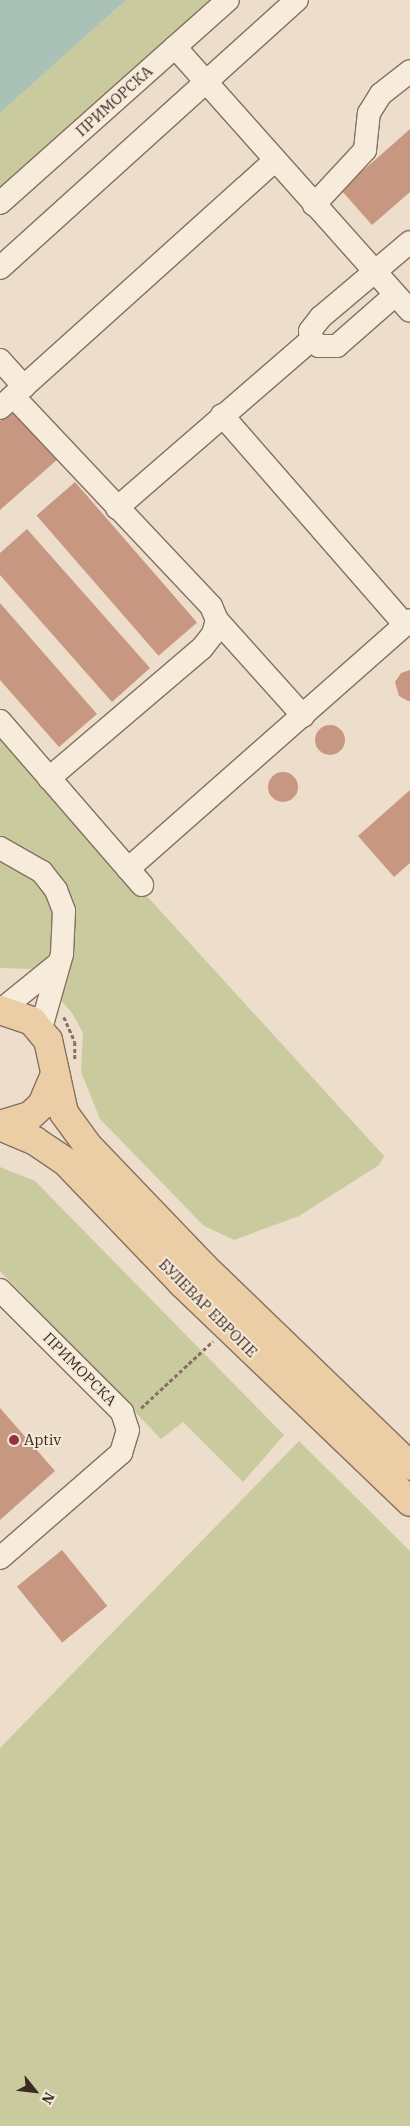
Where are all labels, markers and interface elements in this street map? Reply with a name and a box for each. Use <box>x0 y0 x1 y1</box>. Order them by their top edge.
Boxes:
street label: ПРИМОРСКА <box>72 62 156 140</box>
street label: БУЛЕВАР ЕВРОПЕ <box>155 1255 261 1361</box>
street label: ПРИМОРСКА <box>39 1328 121 1410</box>
place label: Aptiv <box>24 1431 61 1449</box>
marker: Aptiv <box>8 1434 20 1446</box>
north arrow <box>10 2066 60 2116</box>
text: N <box>38 2089 59 2107</box>

